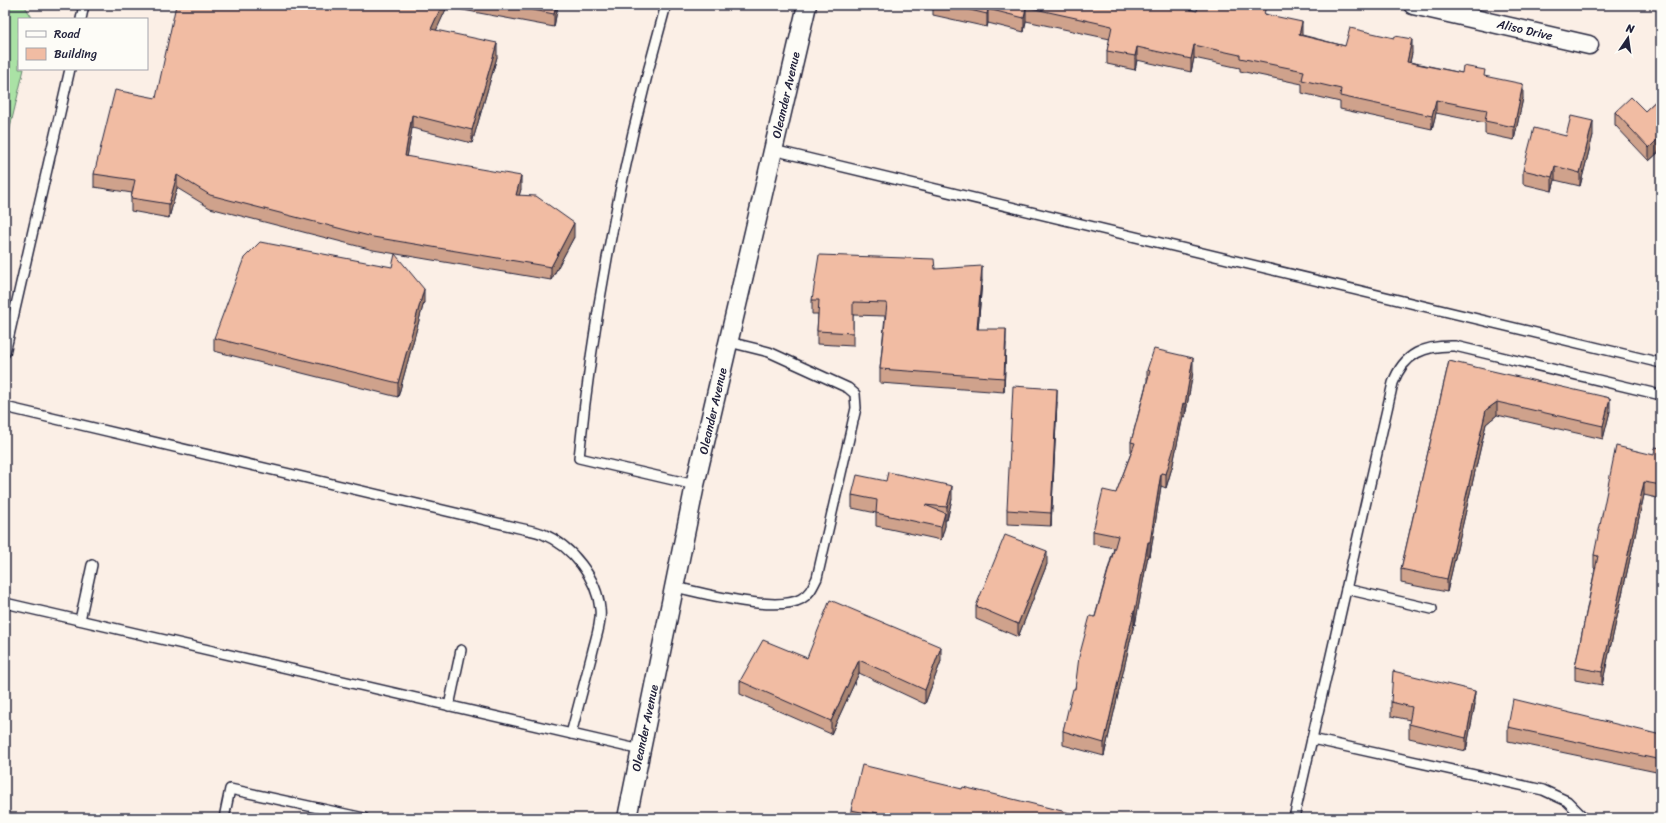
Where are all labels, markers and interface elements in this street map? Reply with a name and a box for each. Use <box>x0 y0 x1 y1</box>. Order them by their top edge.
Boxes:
street label: Aliso Drive <box>1494 13 1555 47</box>
legend <box>18 18 148 70</box>
north arrow <box>1608 18 1648 58</box>
text: N <box>1623 18 1636 39</box>
text: Road <box>54 23 81 45</box>
text: Building <box>54 43 97 65</box>
street label: Oleander Avenue <box>765 49 807 141</box>
street label: Oleander Avenue <box>692 365 734 457</box>
street label: Oleander Avenue <box>625 682 665 774</box>

